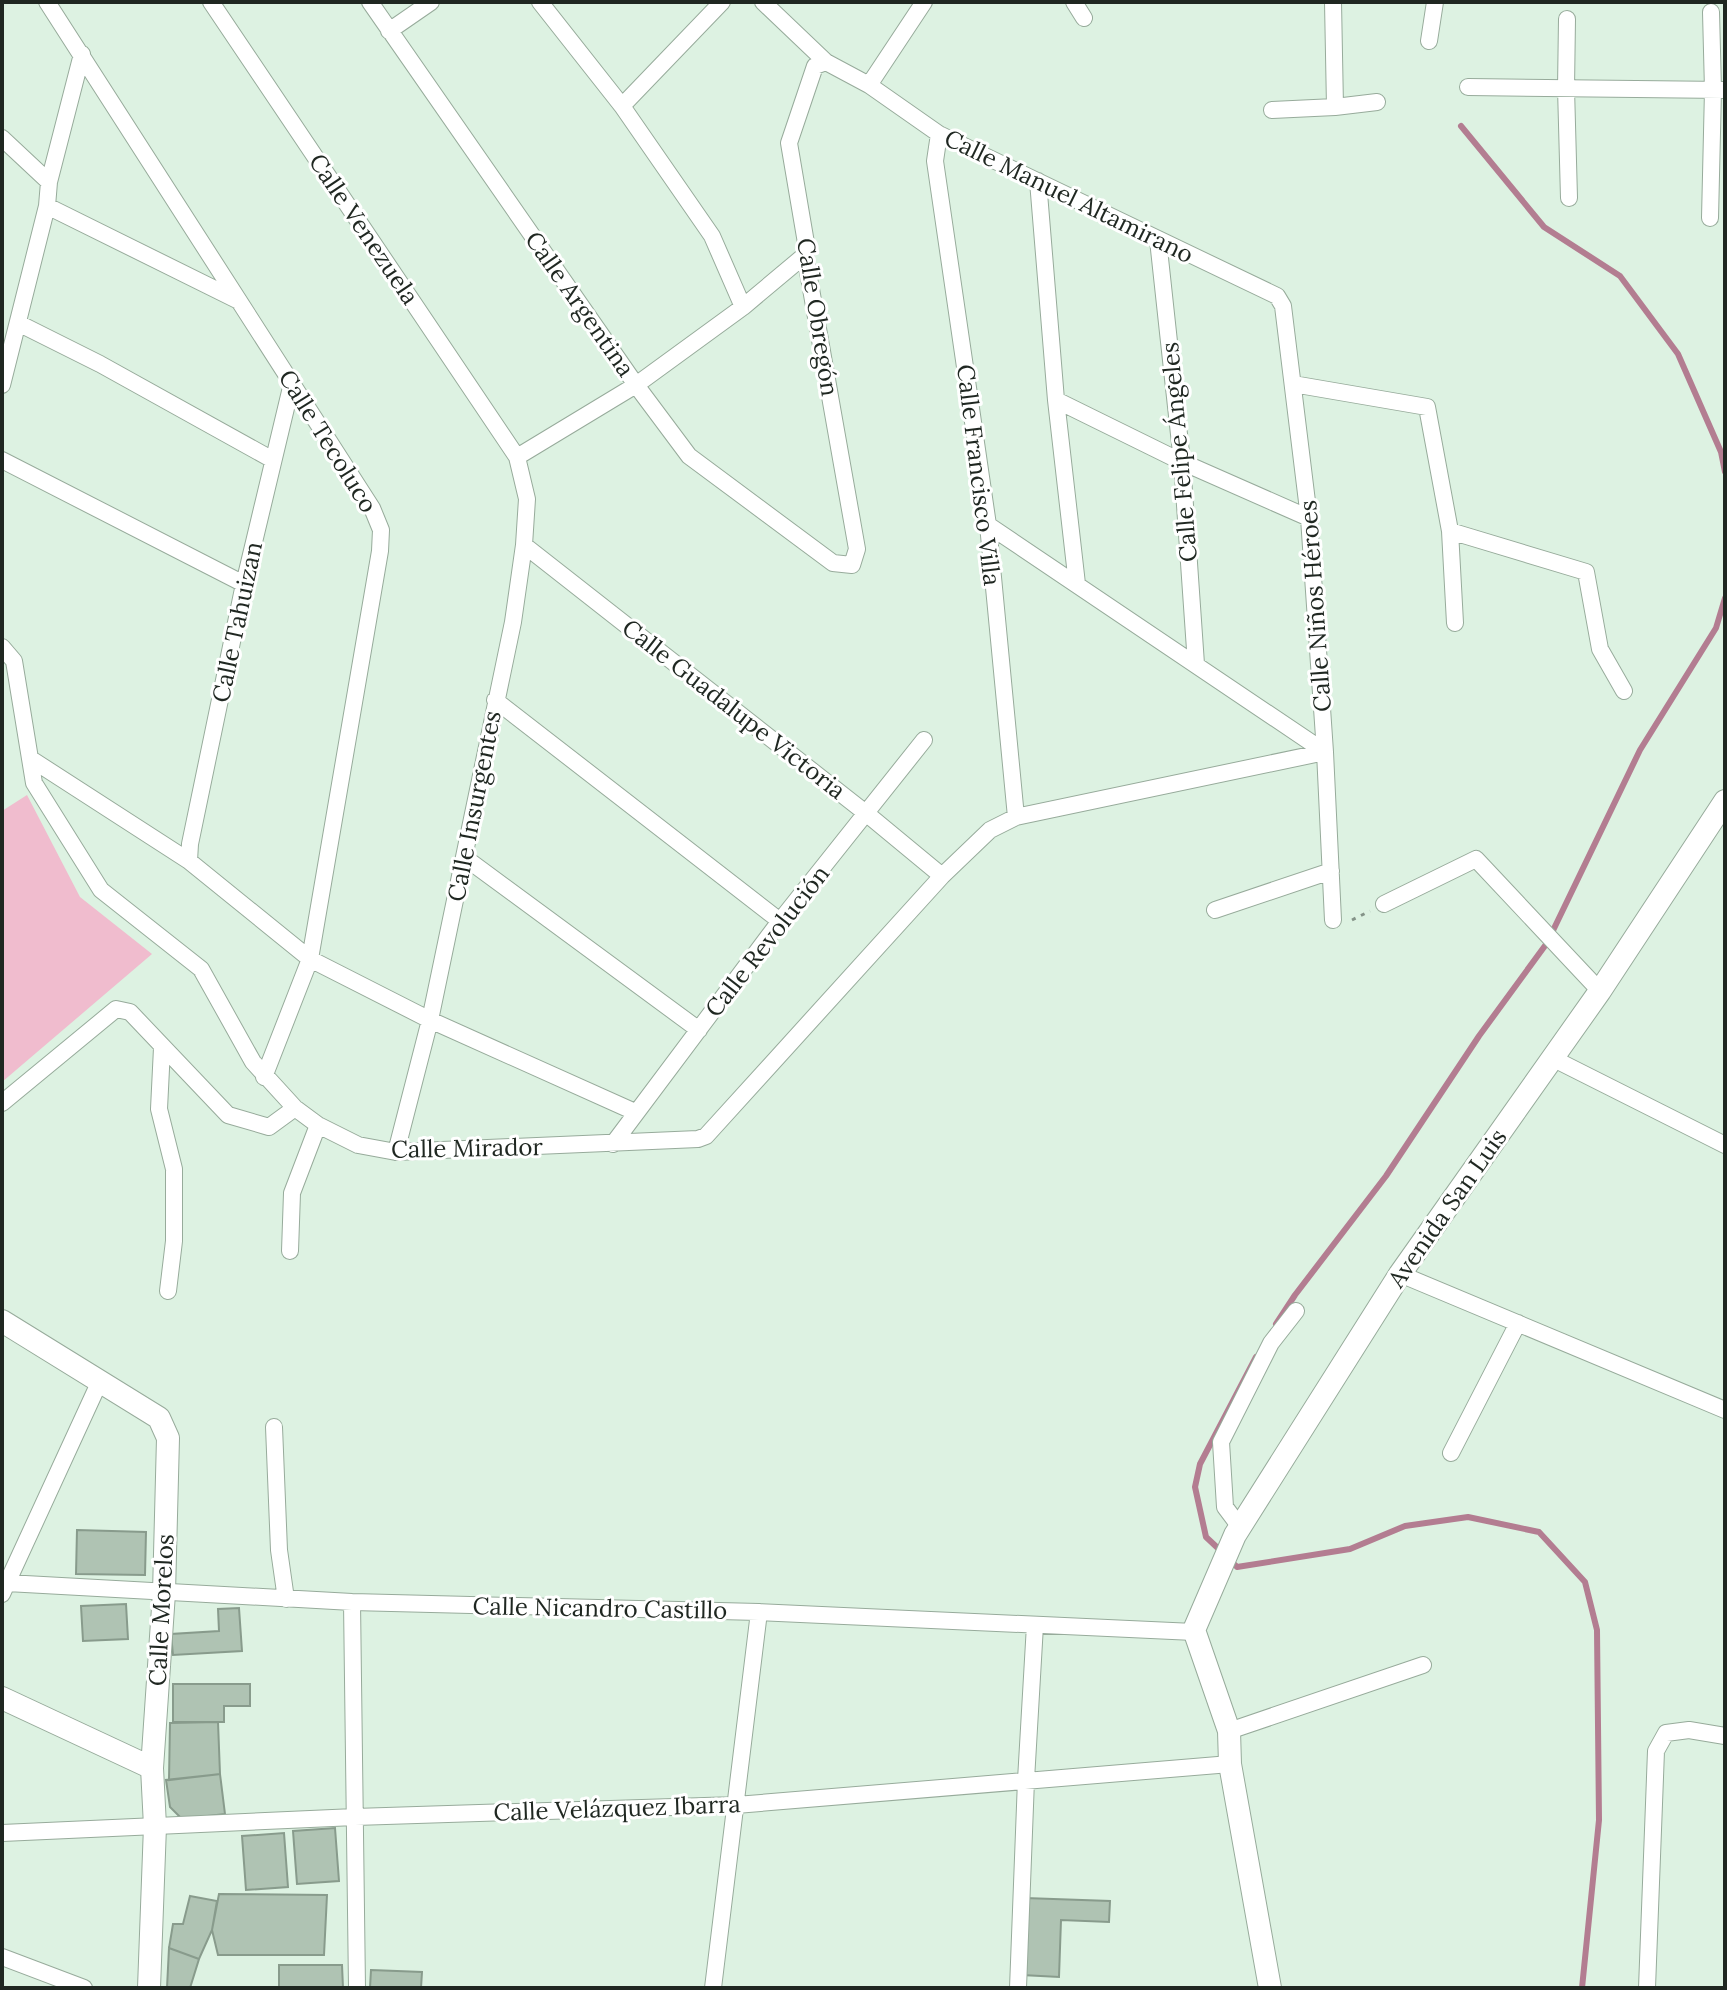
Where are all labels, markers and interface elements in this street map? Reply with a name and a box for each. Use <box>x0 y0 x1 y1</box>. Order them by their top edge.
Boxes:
street label: Calle Manuel Altamirano <box>939 122 1199 270</box>
street label: Calle Venezuela <box>302 148 426 310</box>
street label: Calle Argentina <box>518 225 642 383</box>
street label: Calle Obregón <box>790 236 846 398</box>
street label: Calle Felipe Ángeles <box>1154 341 1204 563</box>
street label: Calle Francisco Villa <box>950 363 1008 587</box>
street label: Calle Tecoluco <box>272 364 384 518</box>
street label: Calle Niños Héroes <box>1292 499 1338 713</box>
street label: Calle Tahuizan <box>205 539 269 705</box>
street label: Calle Guadalupe Victoria <box>616 612 852 806</box>
street label: Calle Insurgentes <box>440 708 508 904</box>
street label: Calle Revolución <box>698 859 836 1023</box>
street label: Avenida San Luis <box>1380 1123 1513 1294</box>
street label: Calle Mirador <box>391 1131 544 1165</box>
street label: Calle Morelos <box>142 1533 180 1687</box>
street label: Calle Nicandro Castillo <box>472 1590 728 1626</box>
street label: Calle Velázquez Ibarra <box>493 1788 741 1828</box>

